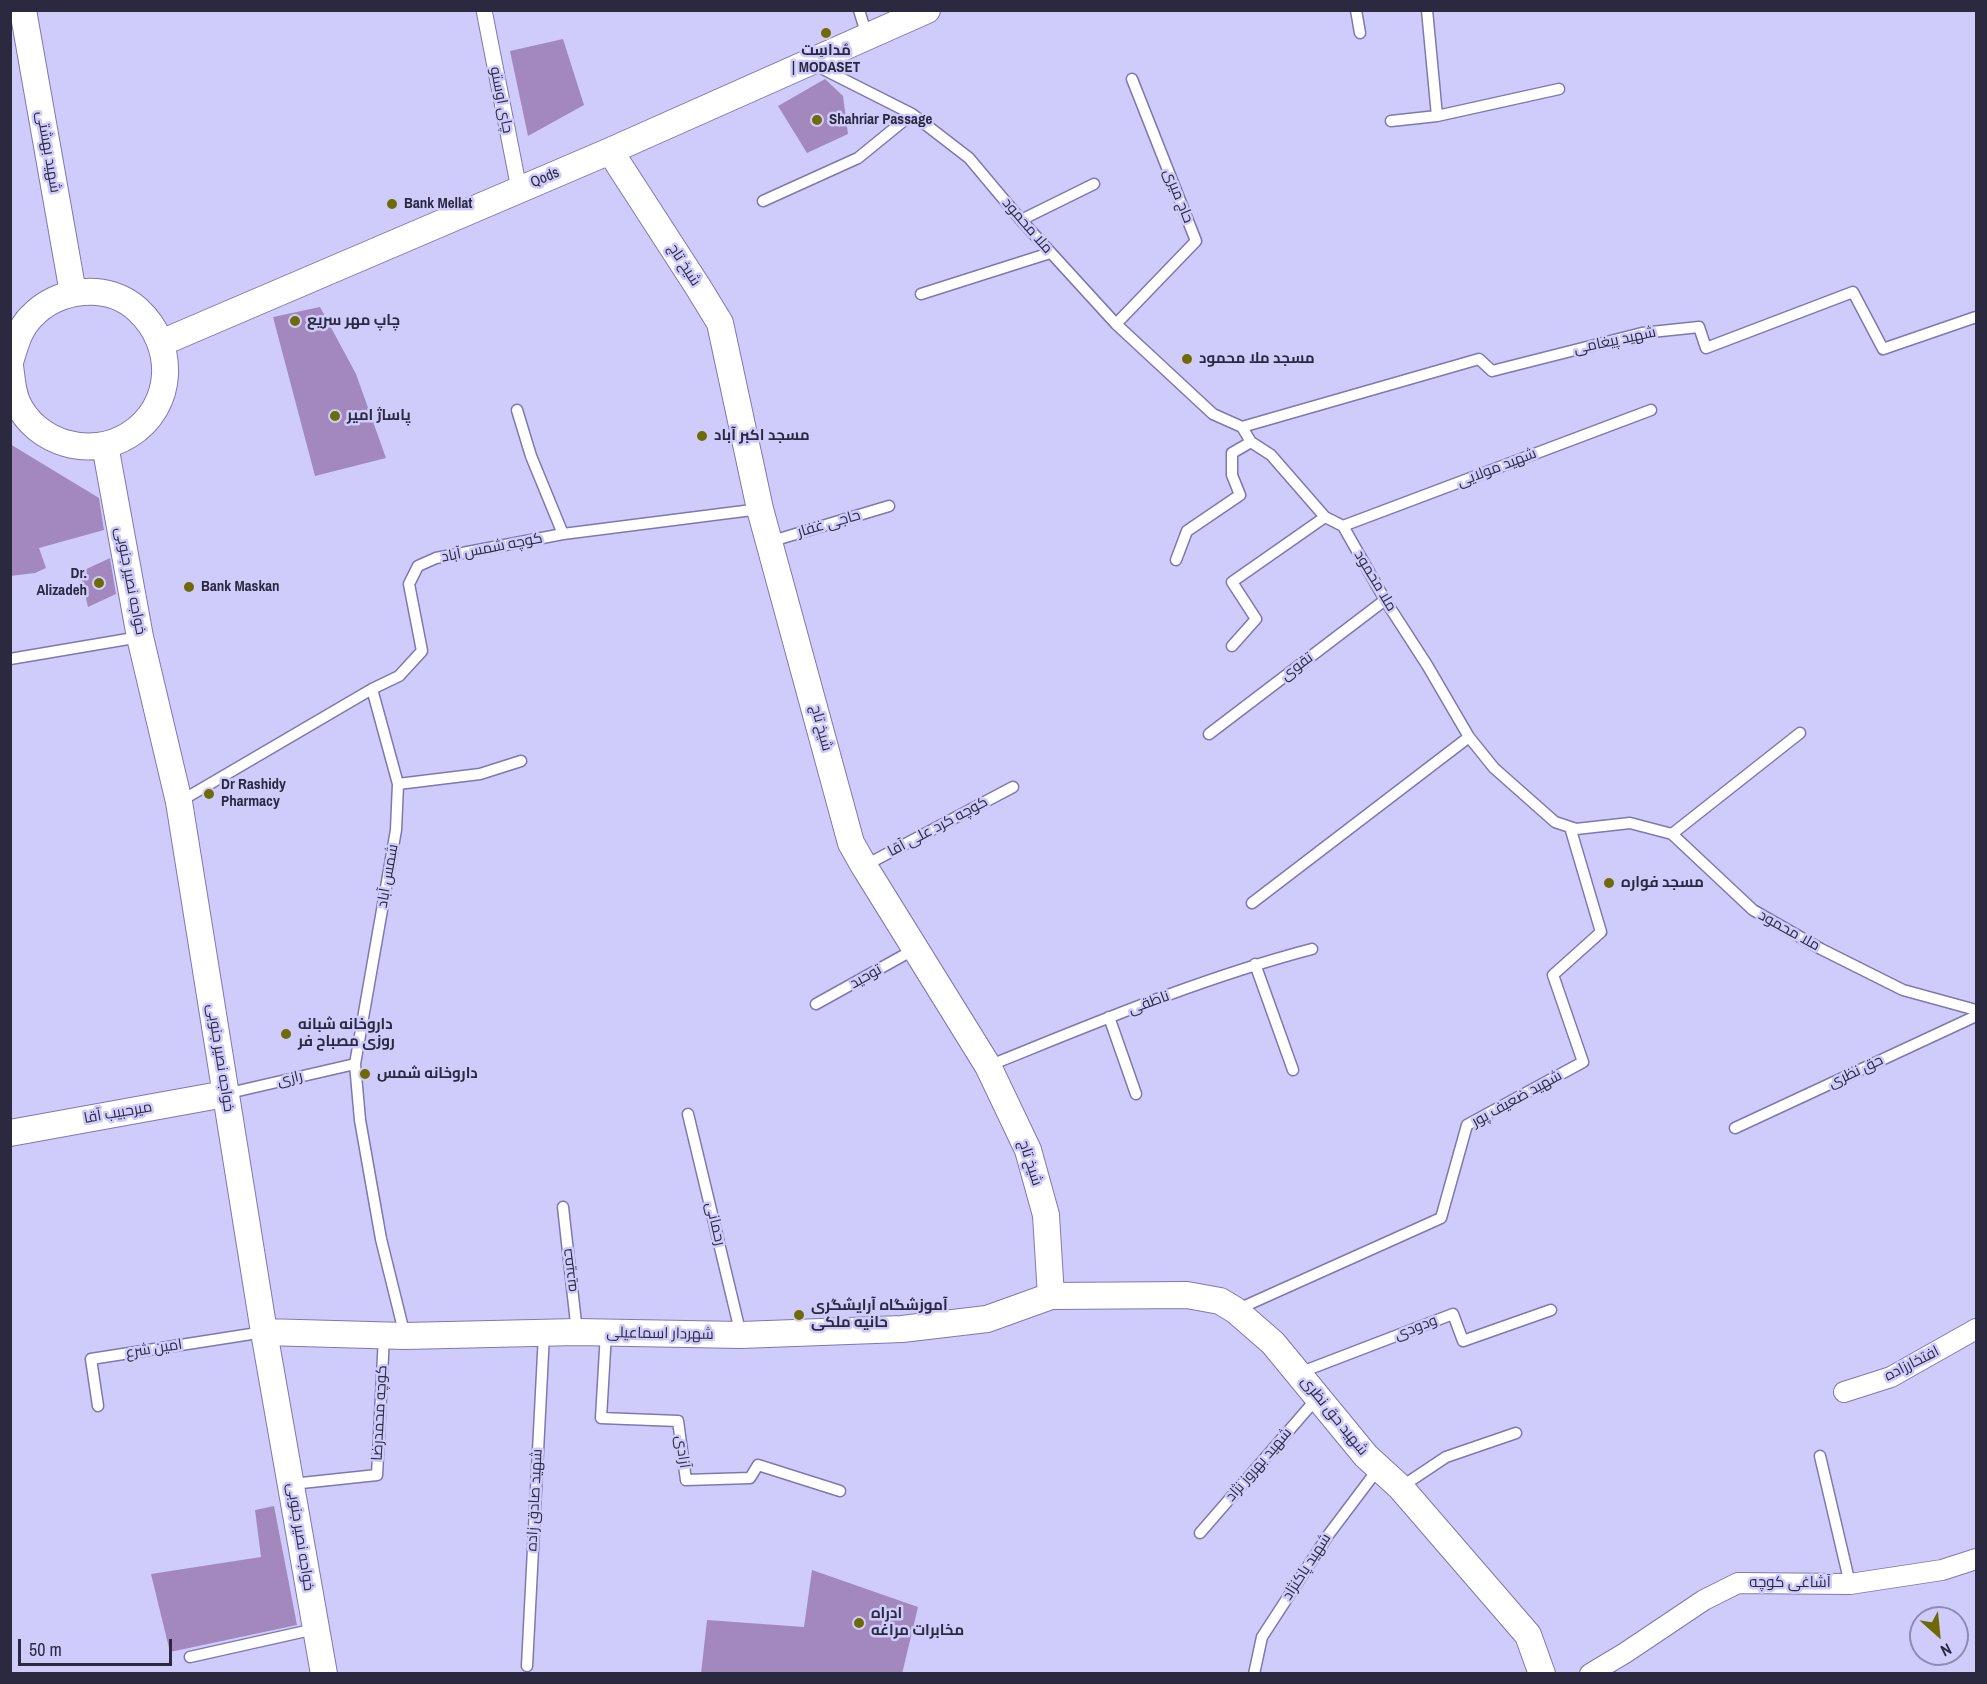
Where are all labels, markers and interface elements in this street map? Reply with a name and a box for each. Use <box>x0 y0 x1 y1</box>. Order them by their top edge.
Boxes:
marker: مٌداسِت | MODASET <box>819 26 833 40</box>
place label: مٌداسِت | MODASET <box>792 42 860 77</box>
street label: چای اوستو <box>486 65 516 135</box>
street label: شهید بهشتی <box>32 110 64 194</box>
place label: Shahriar Passage <box>829 111 932 129</box>
marker: Shahriar Passage <box>810 113 824 127</box>
street label: Qods <box>528 164 562 192</box>
street label: حاج میری <box>1159 166 1197 226</box>
street label: ملا محمود <box>998 194 1056 258</box>
place label: Bank Mellat <box>404 195 472 213</box>
marker: Bank Mellat <box>385 197 399 211</box>
street label: شیخ تاج <box>664 240 704 290</box>
place label: چاپ مهر سریع <box>307 312 400 330</box>
marker: چاپ مهر سریع <box>288 314 302 328</box>
street label: شهید پیغامی <box>1572 324 1658 358</box>
place label: مسجد ملا محمود <box>1199 350 1315 368</box>
marker: مسجد ملا محمود <box>1180 352 1194 366</box>
place label: پاساژ امیر <box>347 407 411 425</box>
marker: پاساژ امیر <box>328 409 342 423</box>
place label: مسجد اکبر آباد <box>714 427 810 445</box>
marker: مسجد اکبر آباد <box>695 429 709 443</box>
street label: شهید مولایی <box>1455 445 1539 491</box>
street label: حاجی غفار <box>795 506 863 542</box>
street label: خواجه نصیر جنوبی <box>111 526 149 636</box>
street label: کوچه شمس آباد <box>440 529 544 567</box>
street label: ملا محمود <box>1350 547 1400 615</box>
place label: Dr. Alizadeh <box>36 565 87 600</box>
marker: Dr. Alizadeh <box>92 576 106 590</box>
place label: Bank Maskan <box>201 578 280 596</box>
marker: Bank Maskan <box>182 580 196 594</box>
street label: تقوی <box>1277 649 1317 685</box>
street label: شیخ تاج <box>806 703 836 753</box>
place label: Dr Rashidy Pharmacy <box>221 776 286 811</box>
marker: Dr Rashidy Pharmacy <box>202 787 216 801</box>
street label: کوچه کرد علی آقا <box>885 793 991 861</box>
street label: شمس آباد <box>374 843 402 909</box>
place label: مسجد فواره <box>1621 874 1704 892</box>
marker: مسجد فواره <box>1602 876 1616 890</box>
street label: ملا محمود <box>1755 907 1823 955</box>
street label: توحید <box>847 961 885 993</box>
street label: ناطقی <box>1126 987 1172 1019</box>
street label: خواجه نصیر جنوبی <box>203 1003 237 1113</box>
place label: داروخانه شبانه روزی مصباح فر <box>298 1016 395 1051</box>
marker: داروخانه شبانه روزی مصباح فر <box>279 1027 293 1041</box>
street label: حق نظری <box>1826 1052 1886 1092</box>
place label: داروخانه شمس <box>377 1065 478 1083</box>
street label: رازی <box>276 1067 304 1091</box>
marker: داروخانه شمس <box>358 1067 372 1081</box>
street label: شهید ضعیف پور <box>1469 1067 1565 1131</box>
street label: میرحبیب آقا <box>82 1098 154 1128</box>
street label: شیخ تاج <box>1014 1138 1046 1188</box>
street label: رحمانی <box>701 1200 729 1248</box>
street label: حمیدیه <box>558 1247 582 1293</box>
place label: آموزشگاه آرایشگری حانیه ملکی <box>811 1297 948 1332</box>
marker: آموزشگاه آرایشگری حانیه ملکی <box>792 1308 806 1322</box>
street label: ودودی <box>1392 1312 1440 1344</box>
street label: شهردار اسماعیلی <box>606 1324 714 1344</box>
street label: امین شرع <box>124 1336 184 1362</box>
street label: افتخارزاده <box>1882 1343 1942 1385</box>
street label: کوچه محمدرضا <box>369 1365 391 1461</box>
street label: شهید حق نظری <box>1297 1373 1371 1459</box>
street label: شهید بهروز نژاد <box>1222 1424 1296 1506</box>
street label: آزادی <box>671 1435 693 1469</box>
street label: شهید صادق زاده <box>523 1448 547 1552</box>
street label: خواجه نصیر جنوبی <box>283 1482 317 1592</box>
street label: شهید پاکنژاد <box>1279 1530 1335 1604</box>
street label: آشاغی کوچه <box>1749 1574 1831 1592</box>
place label: ادراه مخابرات مراغه <box>871 1605 964 1640</box>
north arrow <box>1909 1606 1969 1666</box>
marker: ادراه مخابرات مراغه <box>852 1616 866 1630</box>
scale bar <box>21 1627 176 1665</box>
text: 50 m <box>29 1637 62 1662</box>
text: N <box>1937 1638 1955 1662</box>

